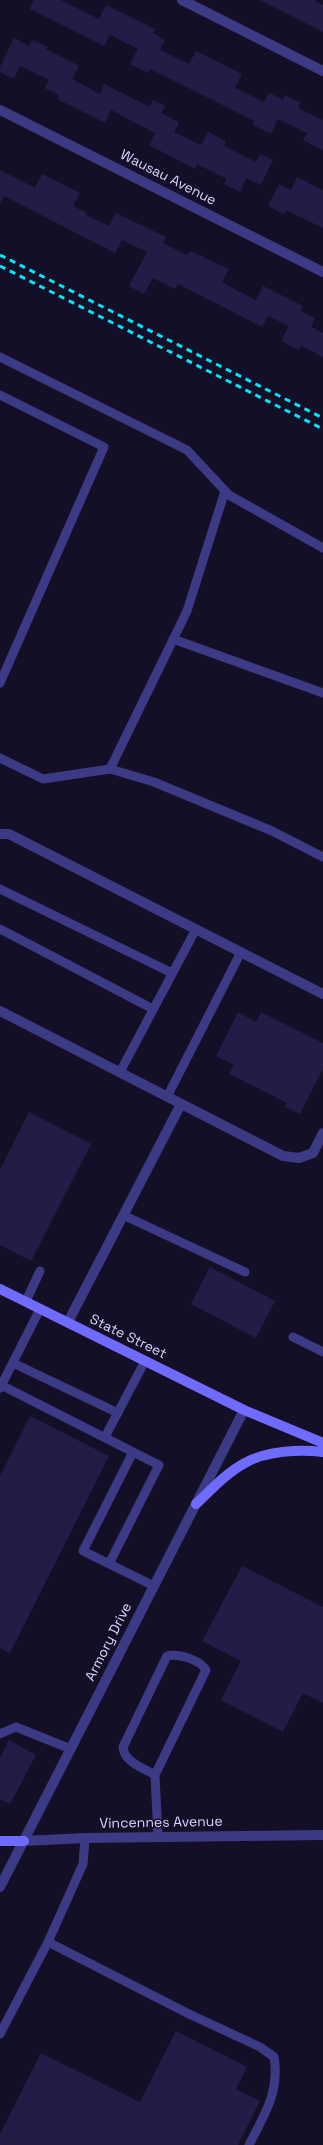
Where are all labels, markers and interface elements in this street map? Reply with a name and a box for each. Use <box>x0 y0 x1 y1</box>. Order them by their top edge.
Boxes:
street label: Wausau Avenue <box>117 147 219 209</box>
street label: State Street <box>87 1311 169 1363</box>
street label: Armory Drive <box>82 1600 136 1684</box>
street label: Vincennes Avenue <box>99 1814 223 1832</box>

